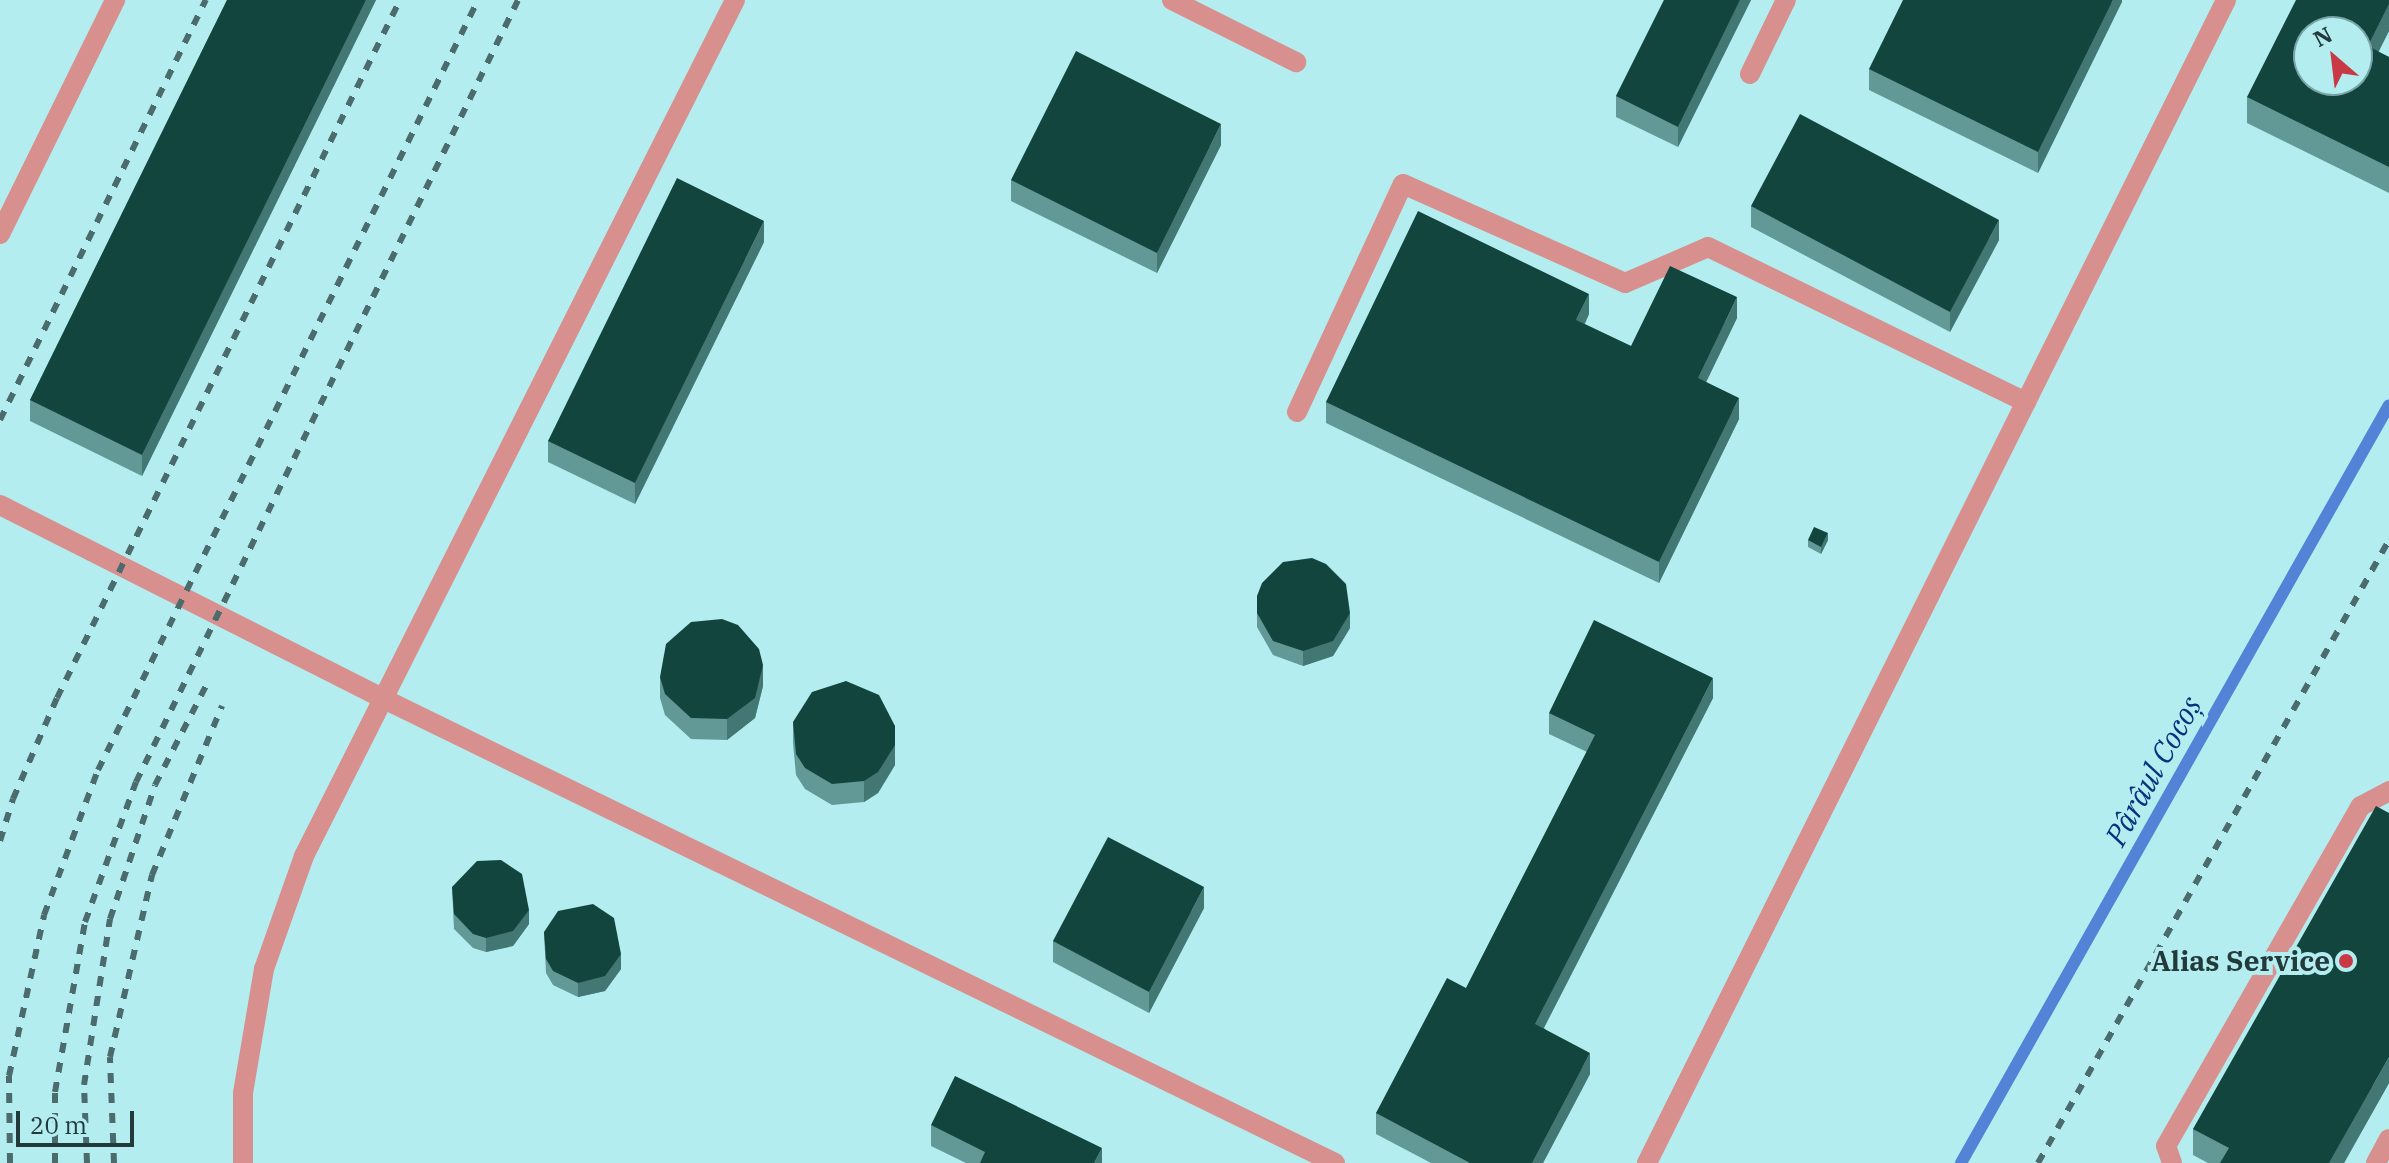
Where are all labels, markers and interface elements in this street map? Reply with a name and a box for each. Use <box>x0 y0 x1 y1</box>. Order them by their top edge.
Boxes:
north arrow <box>2293 16 2373 96</box>
text: N <box>2308 19 2337 53</box>
water label: Pârâul Cocoș <box>2097 690 2209 852</box>
place label: Alias Service <box>2151 944 2330 978</box>
marker: Alias Service <box>2337 952 2355 970</box>
scale bar <box>20 1095 138 1145</box>
text: 20 m <box>30 1109 87 1141</box>

